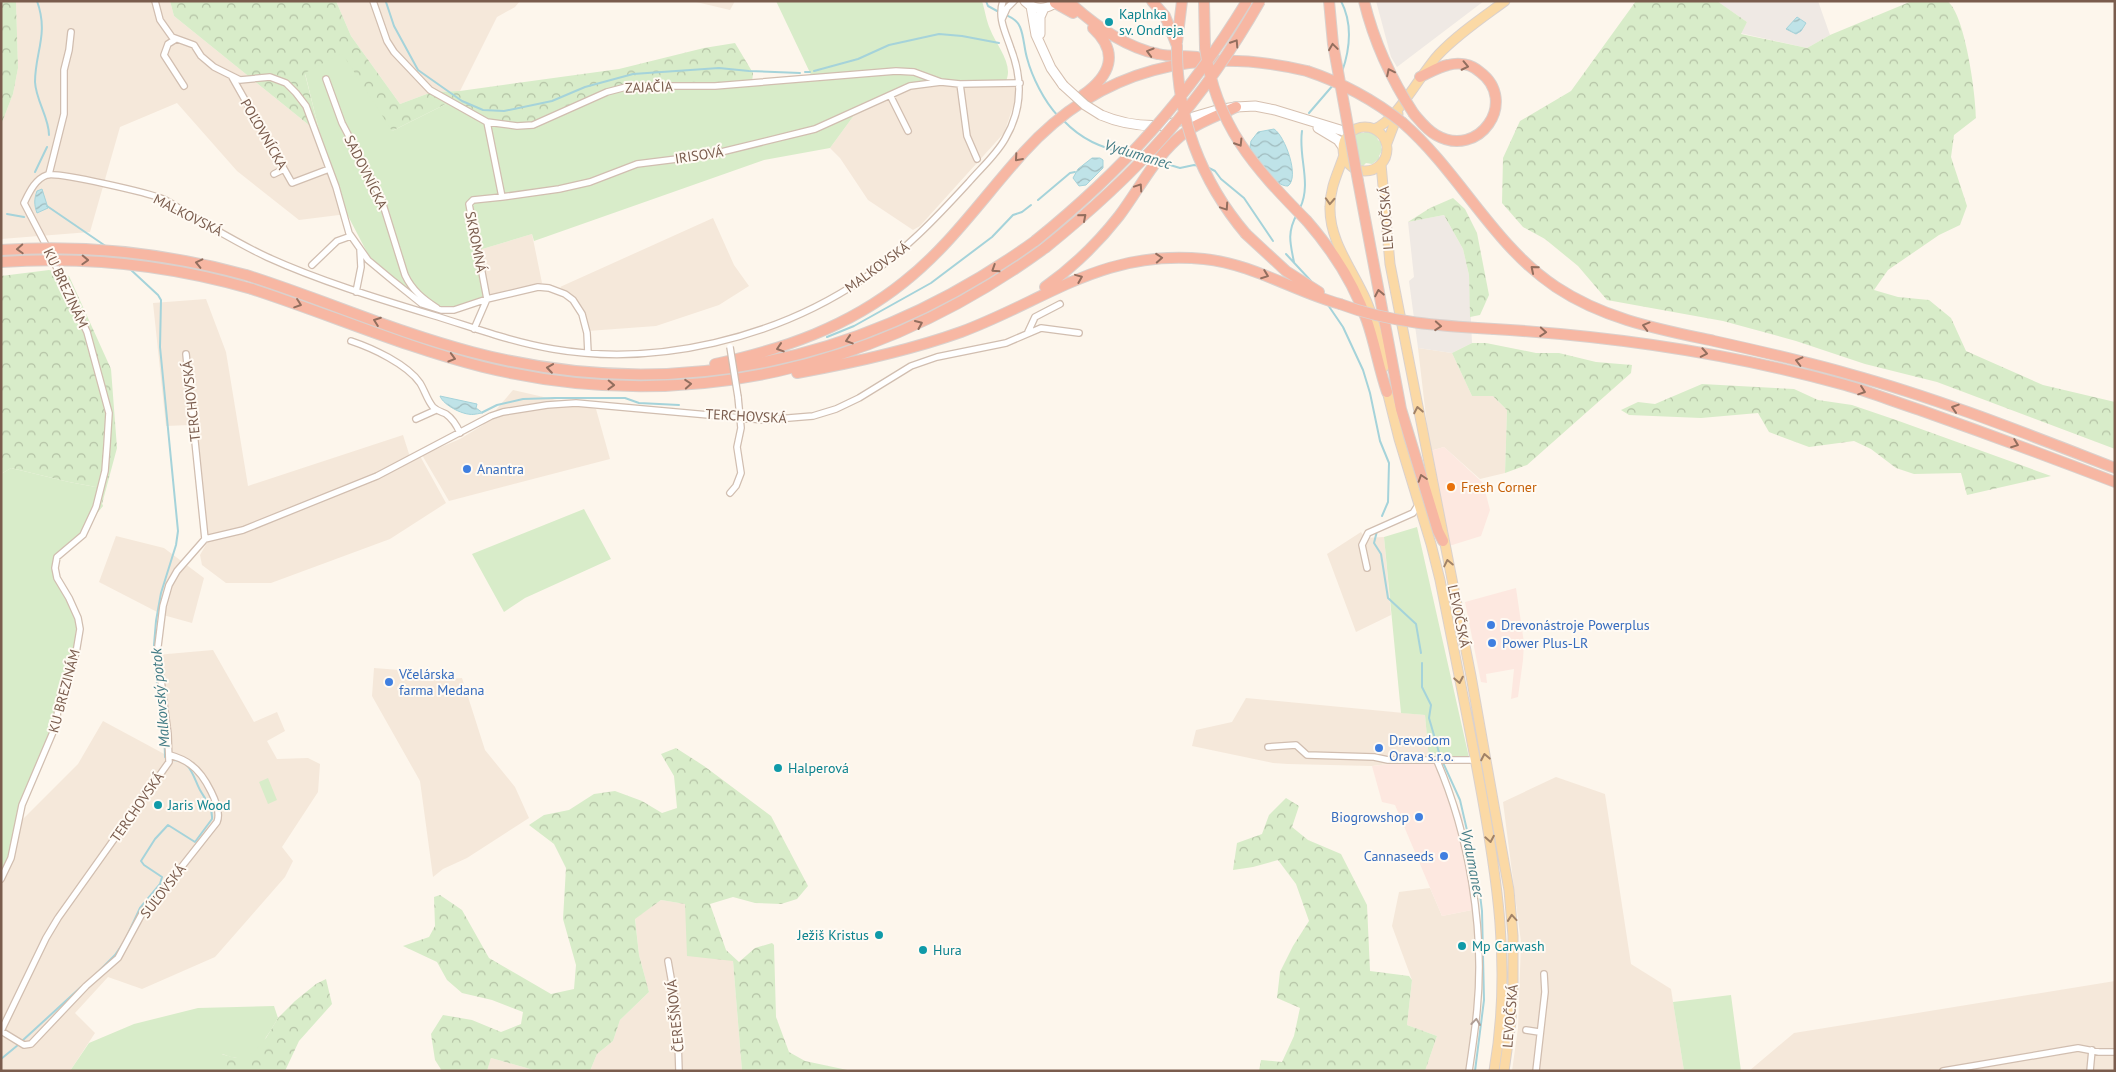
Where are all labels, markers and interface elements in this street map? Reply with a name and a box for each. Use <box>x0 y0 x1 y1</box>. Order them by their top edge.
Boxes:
place label: Kaplnka sv. Ondreja <box>1119 5 1184 39</box>
marker: Kaplnka sv. Ondreja <box>1103 16 1115 28</box>
one-way arrow <box>1229 39 1238 48</box>
one-way arrow <box>1329 43 1339 52</box>
one-way arrow <box>1146 47 1154 57</box>
one-way arrow <box>1461 60 1470 70</box>
one-way arrow <box>1385 68 1396 77</box>
street label: ZAJAČIA <box>625 77 674 97</box>
street label: POĽOVNÍCKA <box>237 96 292 173</box>
street label: SADOVNÍCKA <box>340 132 392 213</box>
water label: Vydumanec <box>1102 135 1175 173</box>
one-way arrow <box>1233 137 1242 146</box>
street label: IRISOVÁ <box>674 142 725 168</box>
one-way arrow <box>1015 153 1024 162</box>
one-way arrow <box>1133 184 1142 193</box>
street label: LEVOČSKÁ <box>1375 185 1397 250</box>
street label: MALKOVSKÁ <box>150 190 226 240</box>
one-way arrow <box>1325 198 1336 206</box>
one-way arrow <box>1219 201 1228 211</box>
street label: SKROMNÁ <box>461 210 491 275</box>
one-way arrow <box>1077 214 1086 223</box>
street label: MALKOVSKÁ <box>841 237 913 296</box>
one-way arrow <box>16 243 24 254</box>
street label: KU BREZINÁM <box>40 245 92 331</box>
one-way arrow <box>1155 253 1163 264</box>
one-way arrow <box>81 254 89 265</box>
one-way arrow <box>194 258 203 269</box>
one-way arrow <box>991 263 1000 272</box>
one-way arrow <box>1530 266 1539 275</box>
one-way arrow <box>1260 269 1269 279</box>
one-way arrow <box>1074 273 1082 283</box>
one-way arrow <box>1374 289 1384 298</box>
one-way arrow <box>293 298 302 308</box>
one-way arrow <box>373 317 382 327</box>
one-way arrow <box>914 320 923 331</box>
one-way arrow <box>1434 320 1442 331</box>
one-way arrow <box>1641 321 1650 332</box>
one-way arrow <box>1539 327 1547 338</box>
one-way arrow <box>845 334 854 344</box>
one-way arrow <box>777 342 785 352</box>
one-way arrow <box>1700 347 1709 357</box>
one-way arrow <box>447 352 455 362</box>
one-way arrow <box>1795 356 1804 367</box>
street label: TERCHOVSKÁ <box>178 359 204 442</box>
one-way arrow <box>545 363 554 373</box>
one-way arrow <box>684 378 692 389</box>
one-way arrow <box>608 379 616 390</box>
one-way arrow <box>1857 385 1866 395</box>
one-way arrow <box>1951 403 1959 413</box>
street label: TERCHOVSKÁ <box>705 405 788 427</box>
one-way arrow <box>1413 406 1424 414</box>
one-way arrow <box>2011 439 2019 449</box>
place label: Anantra <box>477 460 524 478</box>
marker: Anantra <box>461 463 473 475</box>
one-way arrow <box>1417 475 1427 483</box>
place label: Fresh Corner <box>1461 478 1537 496</box>
marker: Fresh Corner <box>1445 481 1457 493</box>
one-way arrow <box>1443 559 1454 568</box>
street label: LEVOČSKÁ <box>1444 583 1475 650</box>
place label: Drevonástroje Powerplus <box>1501 616 1650 634</box>
marker: Drevonástroje Powerplus <box>1485 619 1497 631</box>
place label: Power Plus-LR <box>1502 634 1588 652</box>
marker: Power Plus-LR <box>1486 637 1498 649</box>
water label: Malkovský potok <box>146 646 174 749</box>
street label: KU BREZINÁM <box>44 647 84 735</box>
place label: Včelárska farma Medana <box>398 665 485 699</box>
one-way arrow <box>1454 675 1464 684</box>
marker: Včelárska farma Medana <box>383 676 395 688</box>
place label: Drevodom Orava s.r.o. <box>1389 731 1454 765</box>
marker: Drevodom Orava s.r.o. <box>1373 742 1385 754</box>
one-way arrow <box>1480 753 1491 762</box>
place label: Halperová <box>788 759 849 777</box>
marker: Halperová <box>772 762 784 774</box>
street label: TERCHOVSKÁ <box>106 768 168 845</box>
place label: Jaris Wood <box>167 796 230 814</box>
marker: Jaris Wood <box>152 799 164 811</box>
place label: Biogrowshop <box>1331 808 1409 826</box>
marker: Biogrowshop <box>1413 811 1425 823</box>
water label: Vydumanec <box>1457 827 1489 900</box>
one-way arrow <box>1484 835 1494 844</box>
place label: Cannaseeds <box>1364 847 1434 865</box>
marker: Cannaseeds <box>1438 850 1450 862</box>
street label: SÚĽOVSKÁ <box>136 860 190 922</box>
one-way arrow <box>1506 913 1517 921</box>
place label: Ježiš Kristus <box>797 926 869 944</box>
marker: Ježiš Kristus <box>873 929 885 941</box>
place label: Mp Carwash <box>1472 937 1545 955</box>
marker: Mp Carwash <box>1456 940 1468 952</box>
place label: Hura <box>933 941 962 959</box>
marker: Hura <box>917 944 929 956</box>
street label: ČEREŠŇOVÁ <box>662 978 688 1053</box>
street label: LEVOČSKÁ <box>1498 983 1522 1048</box>
one-way arrow <box>1470 1018 1480 1027</box>

